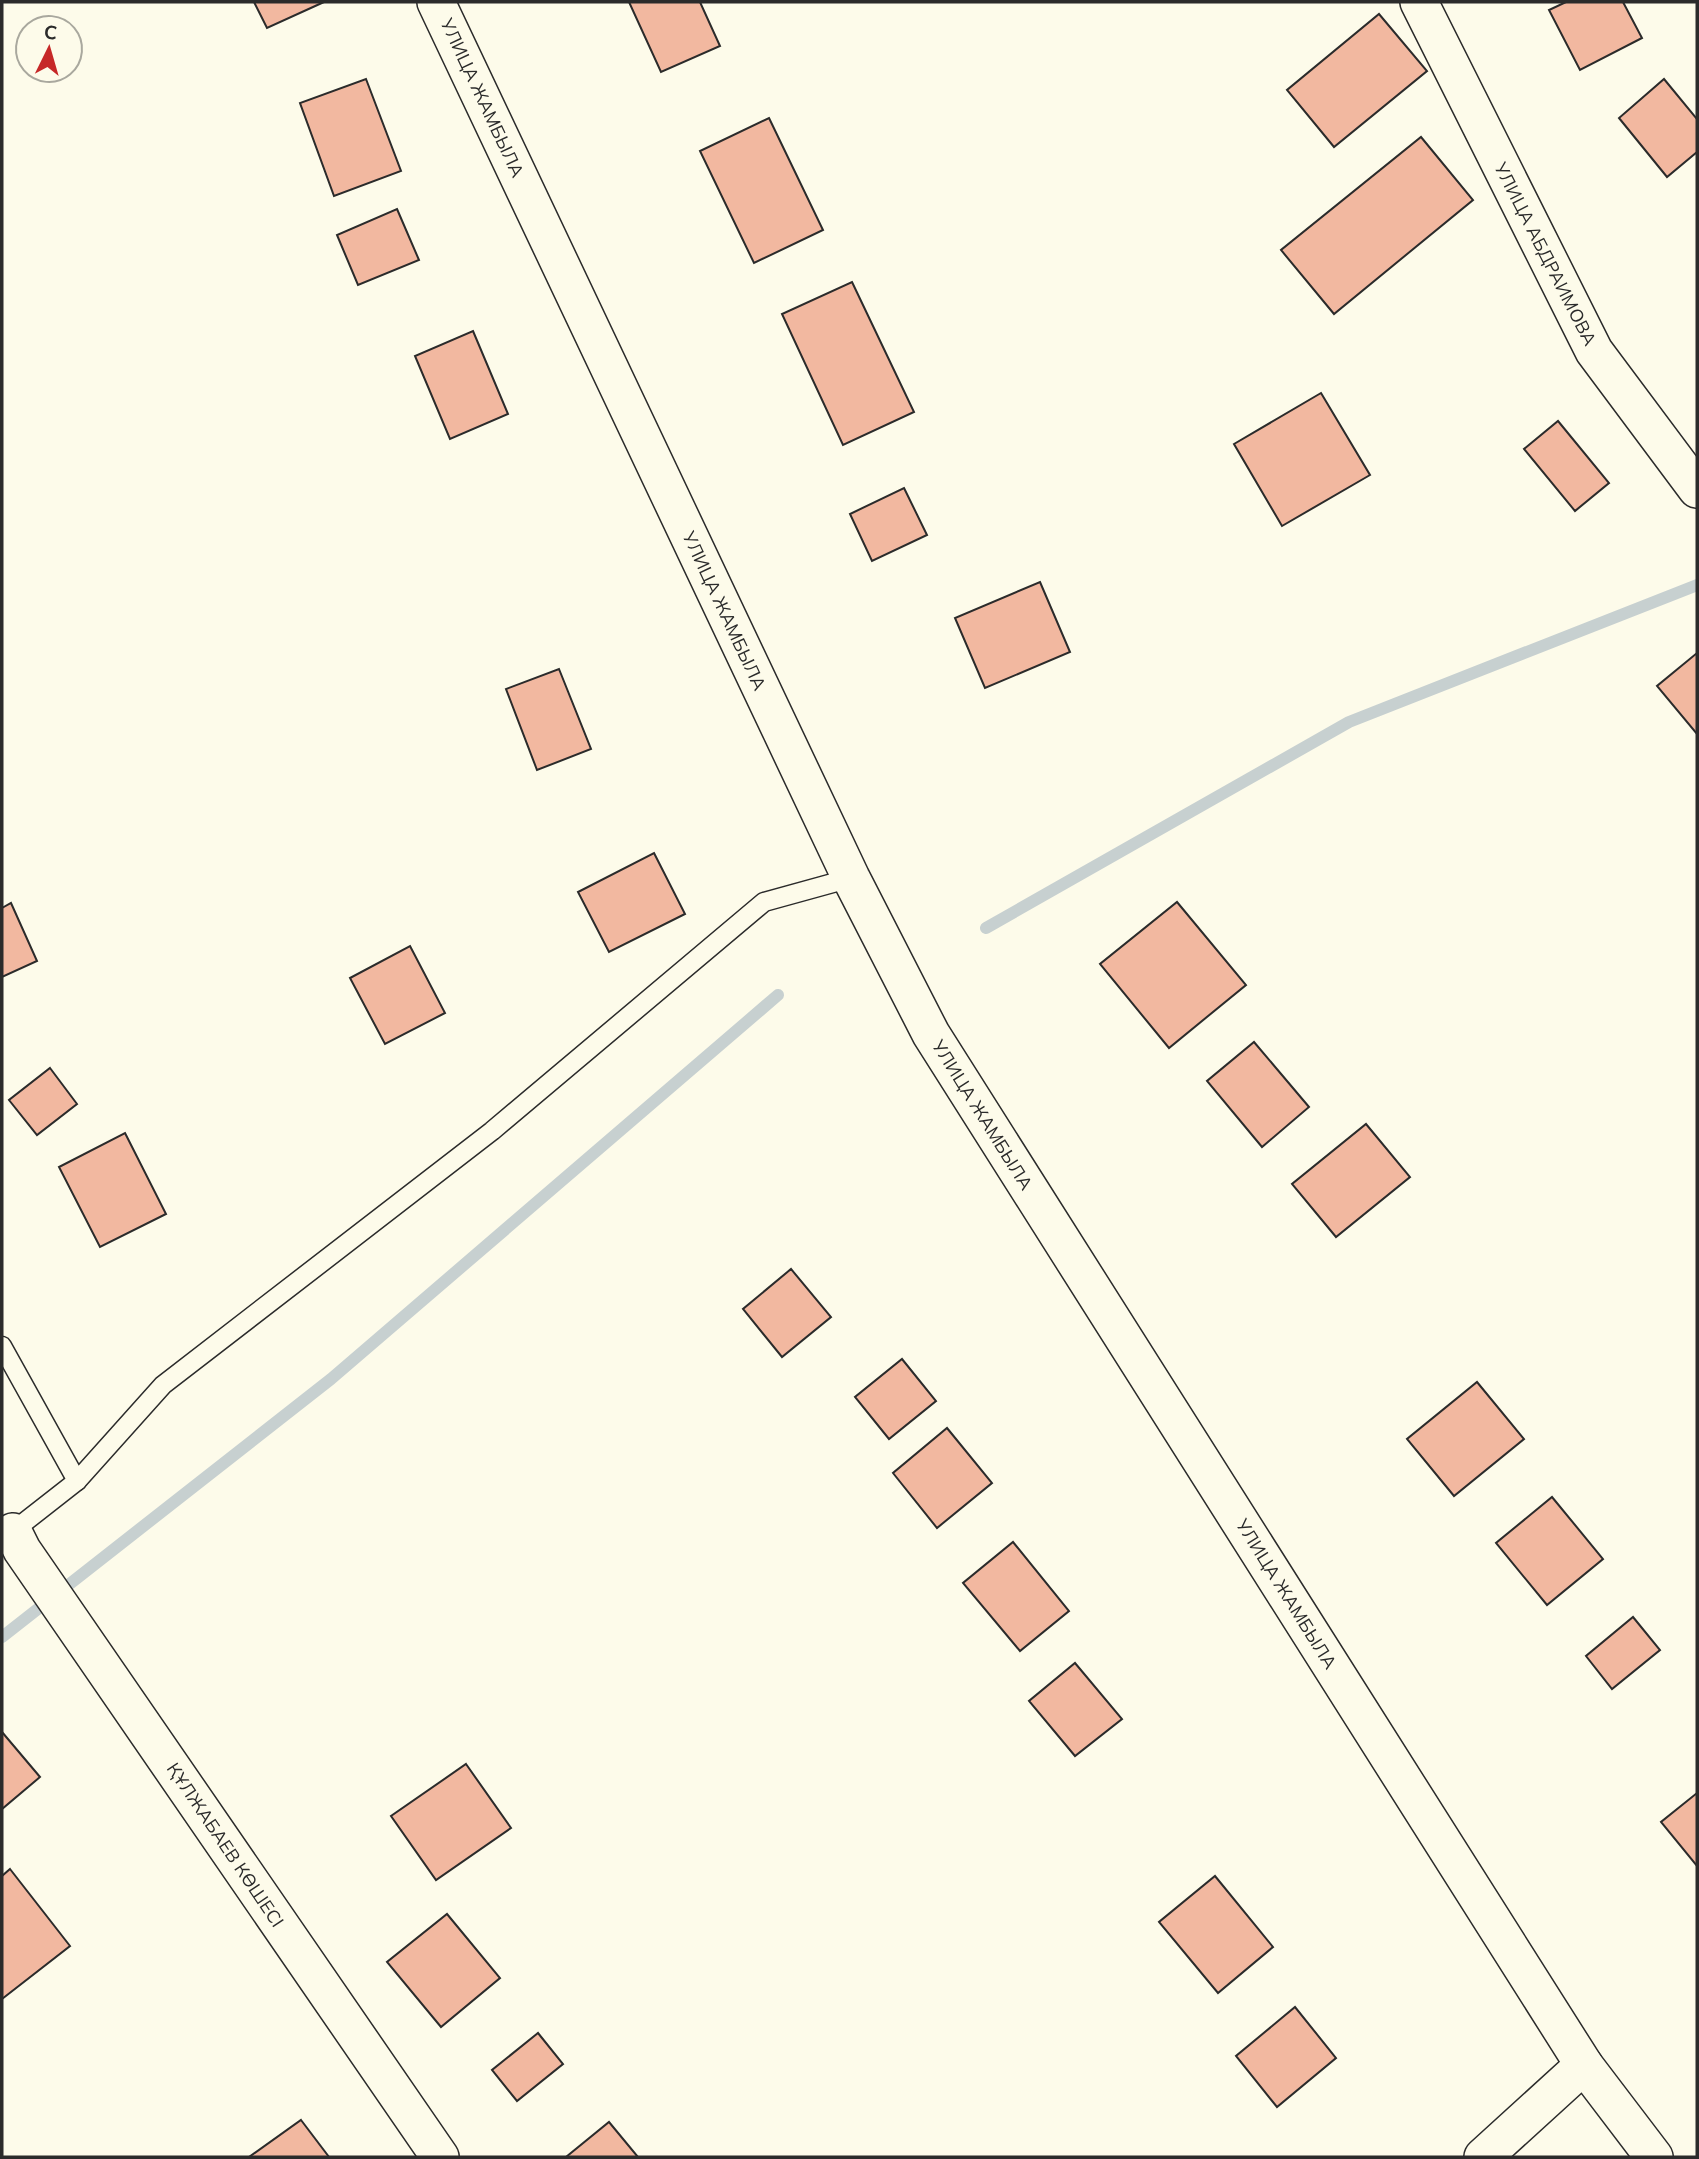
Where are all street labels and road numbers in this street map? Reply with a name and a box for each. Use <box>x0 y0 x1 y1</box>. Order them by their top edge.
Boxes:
street label: УЛИЦА ЖАМБЫЛА <box>435 14 529 181</box>
street label: УЛИЦА АБДРАИМОВА <box>1489 157 1602 349</box>
street label: УЛИЦА ЖАМБЫЛА <box>677 527 771 694</box>
street label: УЛИЦА ЖАМБЫЛА <box>926 1035 1038 1194</box>
street label: УЛИЦА ЖАМБЫЛА <box>1230 1514 1342 1673</box>
street label: ҚҰЛЖАБАЕВ КӨШЕСІ <box>162 1758 289 1931</box>

